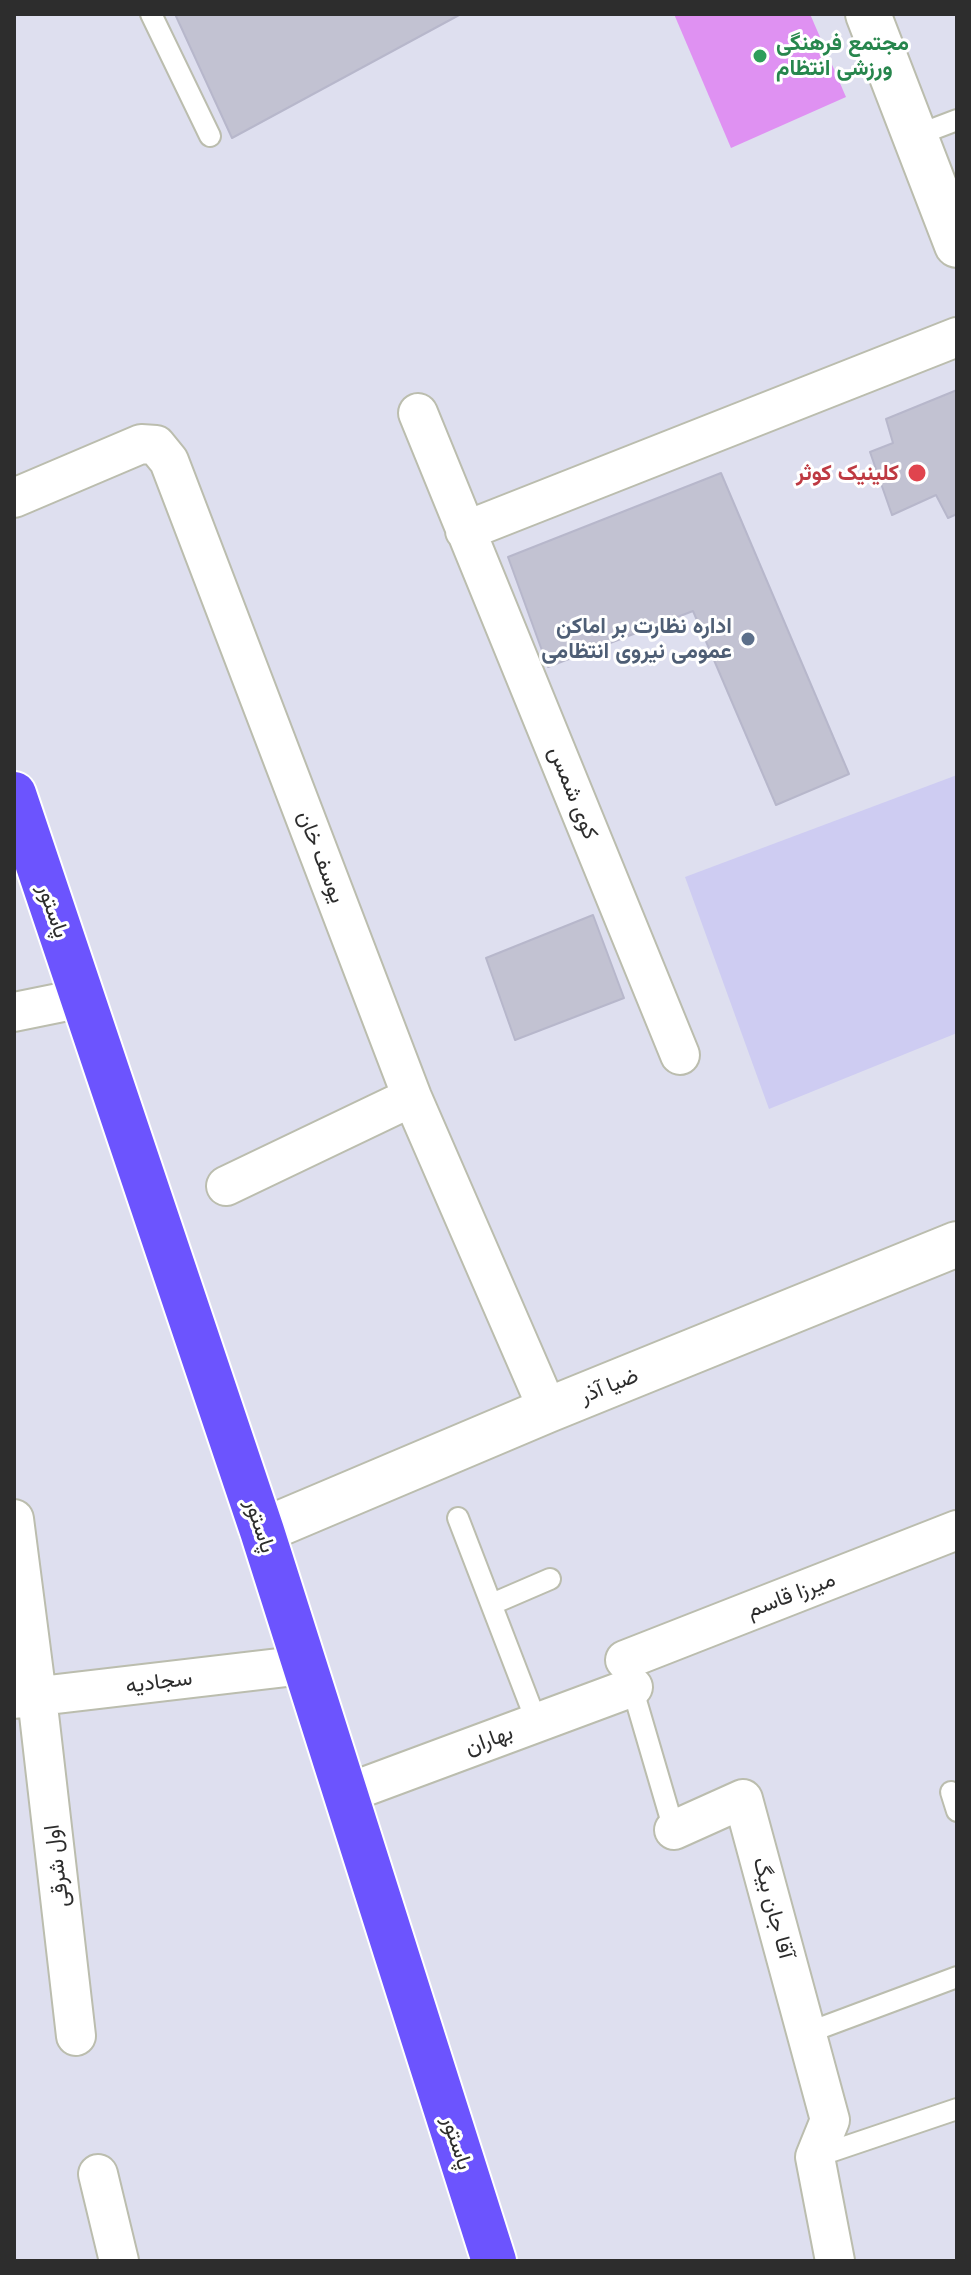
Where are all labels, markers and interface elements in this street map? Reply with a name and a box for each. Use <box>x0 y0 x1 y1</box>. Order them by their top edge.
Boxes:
place label: مجتمع فرهنگی ورزشی انتظام <box>776 30 909 82</box>
marker: مجتمع فرهنگی ورزشی انتظام <box>751 47 769 65</box>
place label: کلینیک کوثر <box>796 460 899 486</box>
marker: کلینیک کوثر <box>906 462 928 484</box>
place label: اداره نظارت بر اماکن عمومی نیروی انتظامی <box>541 613 732 664</box>
marker: اداره نظارت بر اماکن عمومی نیروی انتظامی <box>739 630 757 648</box>
street label: کوی شمس <box>542 743 604 843</box>
street label: یوسف خان <box>291 807 351 907</box>
street label: پاستور <box>32 881 74 941</box>
street label: ضیا آذر <box>576 1362 642 1410</box>
street label: پاستور <box>239 1496 281 1556</box>
street label: میرزا قاسم <box>743 1566 839 1624</box>
street label: سجادیه <box>124 1665 194 1699</box>
street label: بهاران <box>461 1719 517 1761</box>
street label: اول شرقی <box>39 1823 75 1909</box>
street label: آقا جان بیگ <box>747 1854 799 1962</box>
street label: پاستور <box>436 2113 478 2173</box>

